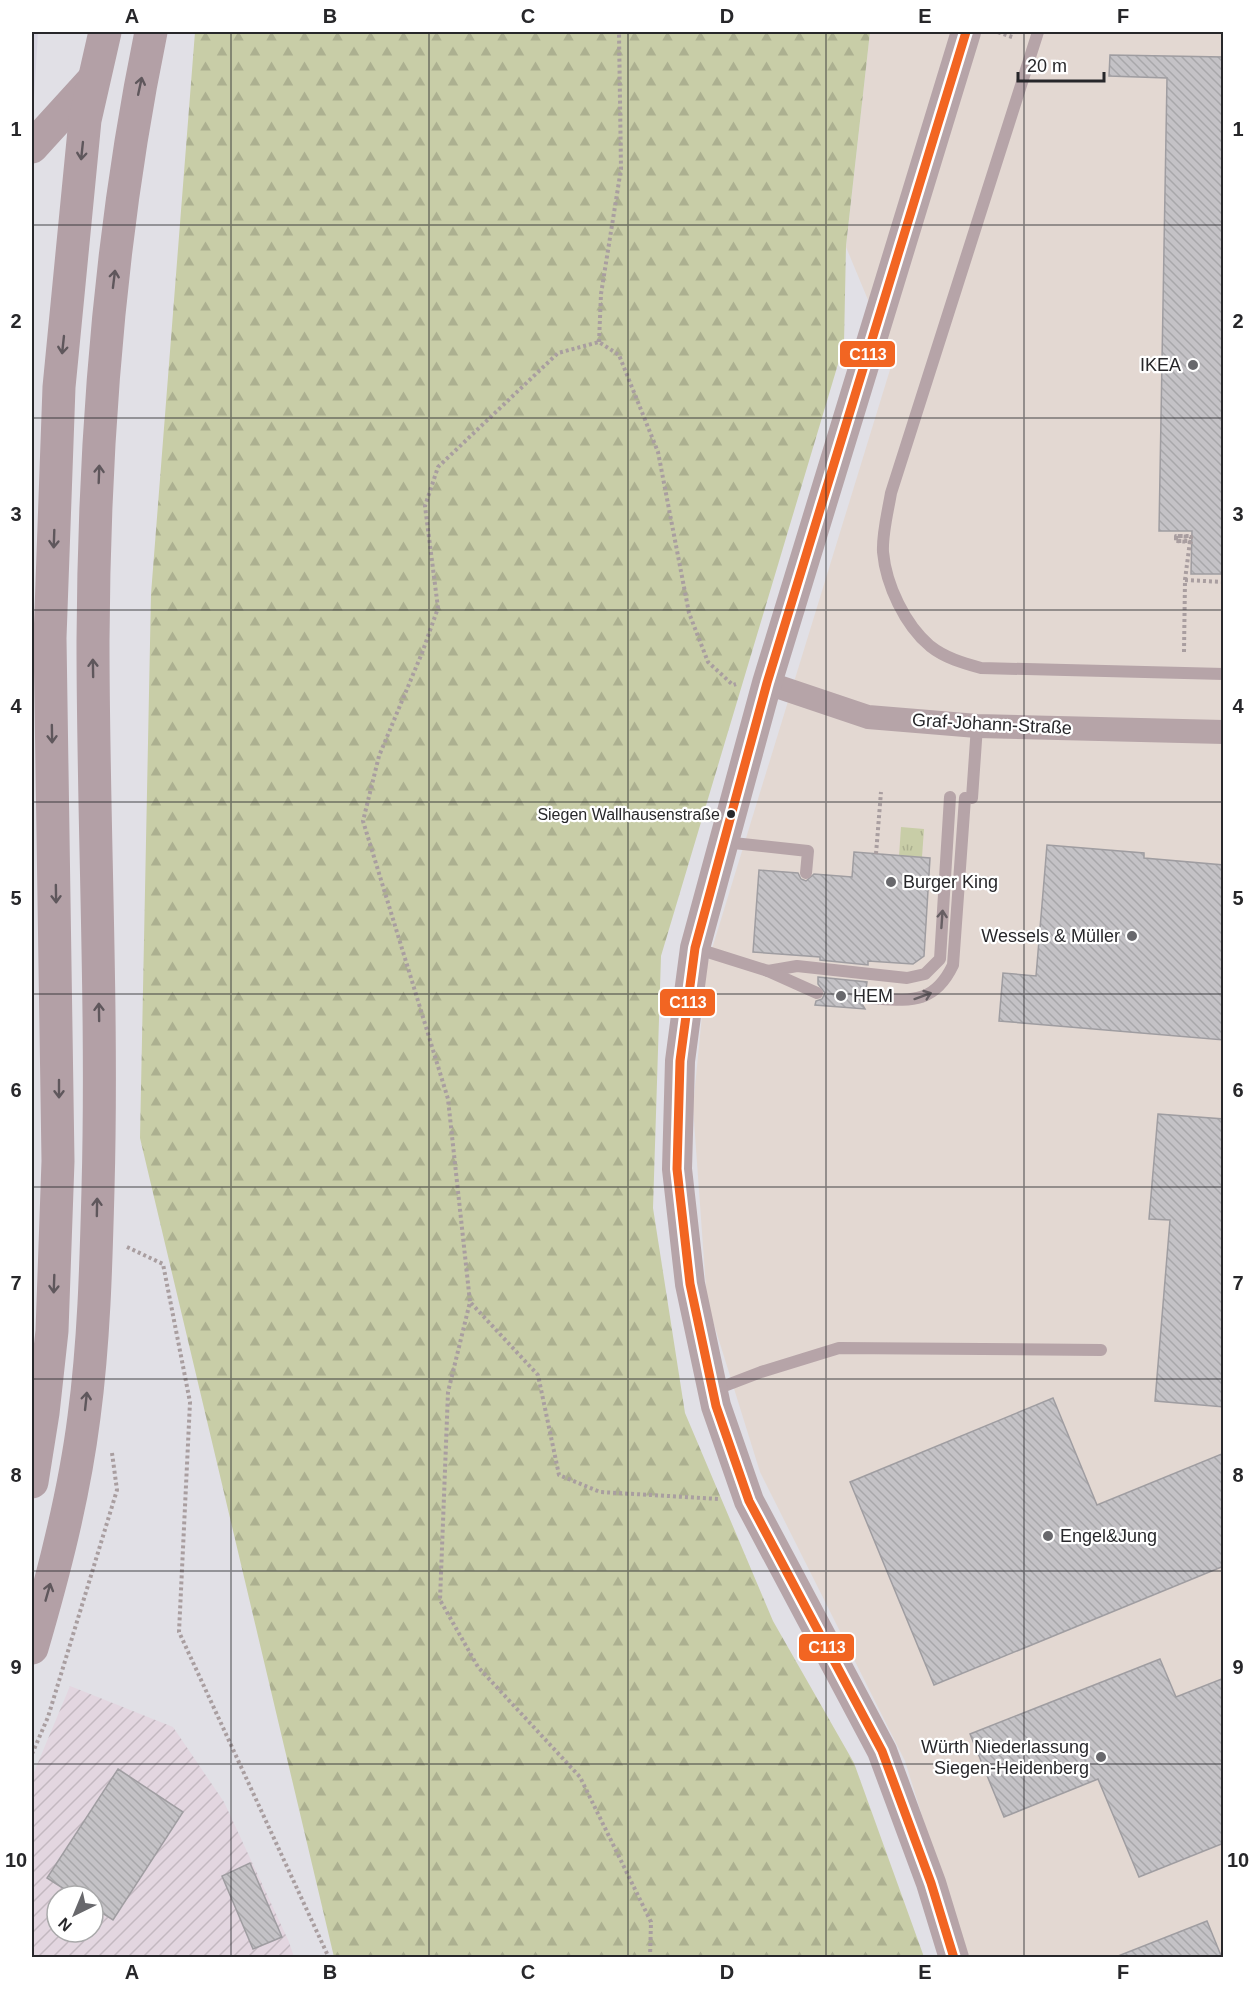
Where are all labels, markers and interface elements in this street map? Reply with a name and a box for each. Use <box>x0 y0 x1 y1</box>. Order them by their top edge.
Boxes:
text: A <box>125 5 139 27</box>
text: B <box>323 5 337 27</box>
text: C <box>521 5 535 27</box>
text: D <box>720 5 734 27</box>
text: E <box>918 5 932 27</box>
text: F <box>1117 5 1129 27</box>
scale bar <box>1018 45 1104 83</box>
text: 20 m <box>1027 56 1067 76</box>
one-way arrow <box>135 77 146 96</box>
text: 1 <box>10 118 22 140</box>
text: 1 <box>1232 118 1244 140</box>
one-way arrow <box>76 140 87 160</box>
one-way arrow <box>109 270 120 290</box>
text: 2 <box>10 310 22 332</box>
text: 2 <box>1232 310 1244 332</box>
one-way arrow <box>57 334 68 354</box>
line badge: C113 <box>839 340 896 368</box>
text: C113 <box>849 346 887 363</box>
place label: IKEA <box>1140 355 1181 375</box>
marker: IKEA <box>1186 358 1200 372</box>
one-way arrow <box>93 464 105 484</box>
text: 3 <box>10 503 22 525</box>
text: 3 <box>1232 503 1244 525</box>
one-way arrow <box>48 529 59 549</box>
one-way arrow <box>88 659 99 679</box>
text: 4 <box>10 695 22 717</box>
text: 4 <box>1232 695 1244 717</box>
street label: Graf-Johann-Straße <box>912 710 1072 738</box>
one-way arrow <box>47 724 58 744</box>
place label: Siegen Wallhausenstraße <box>537 806 720 823</box>
marker: Siegen Wallhausenstraße <box>725 808 737 820</box>
place label: Burger King <box>903 872 998 892</box>
marker: Burger King <box>884 875 898 889</box>
one-way arrow <box>50 884 62 904</box>
text: 5 <box>10 887 22 909</box>
text: 5 <box>1232 887 1244 909</box>
one-way arrow <box>937 910 948 930</box>
place label: Wessels & Müller <box>981 926 1120 946</box>
marker: Wessels & Müller <box>1125 929 1139 943</box>
place label: HEM <box>853 986 893 1006</box>
line badge: C113 <box>659 988 716 1017</box>
marker: HEM <box>834 989 848 1003</box>
one-way arrow <box>914 990 932 1001</box>
text: C113 <box>669 994 707 1011</box>
one-way arrow <box>93 1002 105 1022</box>
text: 6 <box>10 1079 22 1101</box>
one-way arrow <box>53 1079 65 1099</box>
text: 6 <box>1232 1079 1244 1101</box>
one-way arrow <box>92 1197 103 1217</box>
text: 7 <box>10 1272 22 1294</box>
text: 7 <box>1232 1272 1244 1294</box>
one-way arrow <box>48 1274 59 1294</box>
one-way arrow <box>81 1392 92 1412</box>
text: 8 <box>10 1464 22 1486</box>
text: 8 <box>1232 1464 1244 1486</box>
place label: Engel&Jung <box>1060 1526 1157 1546</box>
marker: Engel&Jung <box>1041 1529 1055 1543</box>
one-way arrow <box>43 1583 54 1602</box>
line badge: C113 <box>798 1633 855 1662</box>
text: C113 <box>808 1639 846 1656</box>
text: 9 <box>10 1656 22 1678</box>
text: 9 <box>1232 1656 1244 1678</box>
place label: Würth Niederlassung Siegen-Heidenberg <box>921 1737 1089 1778</box>
marker: Würth Niederlassung Siegen-Heidenberg <box>1094 1750 1108 1764</box>
text: 10 <box>5 1849 27 1871</box>
text: 10 <box>1227 1849 1249 1871</box>
north arrow <box>45 1884 105 1944</box>
text: N <box>55 1914 75 1935</box>
text: A <box>125 1961 139 1983</box>
text: B <box>323 1961 337 1983</box>
text: C <box>521 1961 535 1983</box>
text: D <box>720 1961 734 1983</box>
text: E <box>918 1961 932 1983</box>
text: F <box>1117 1961 1129 1983</box>

